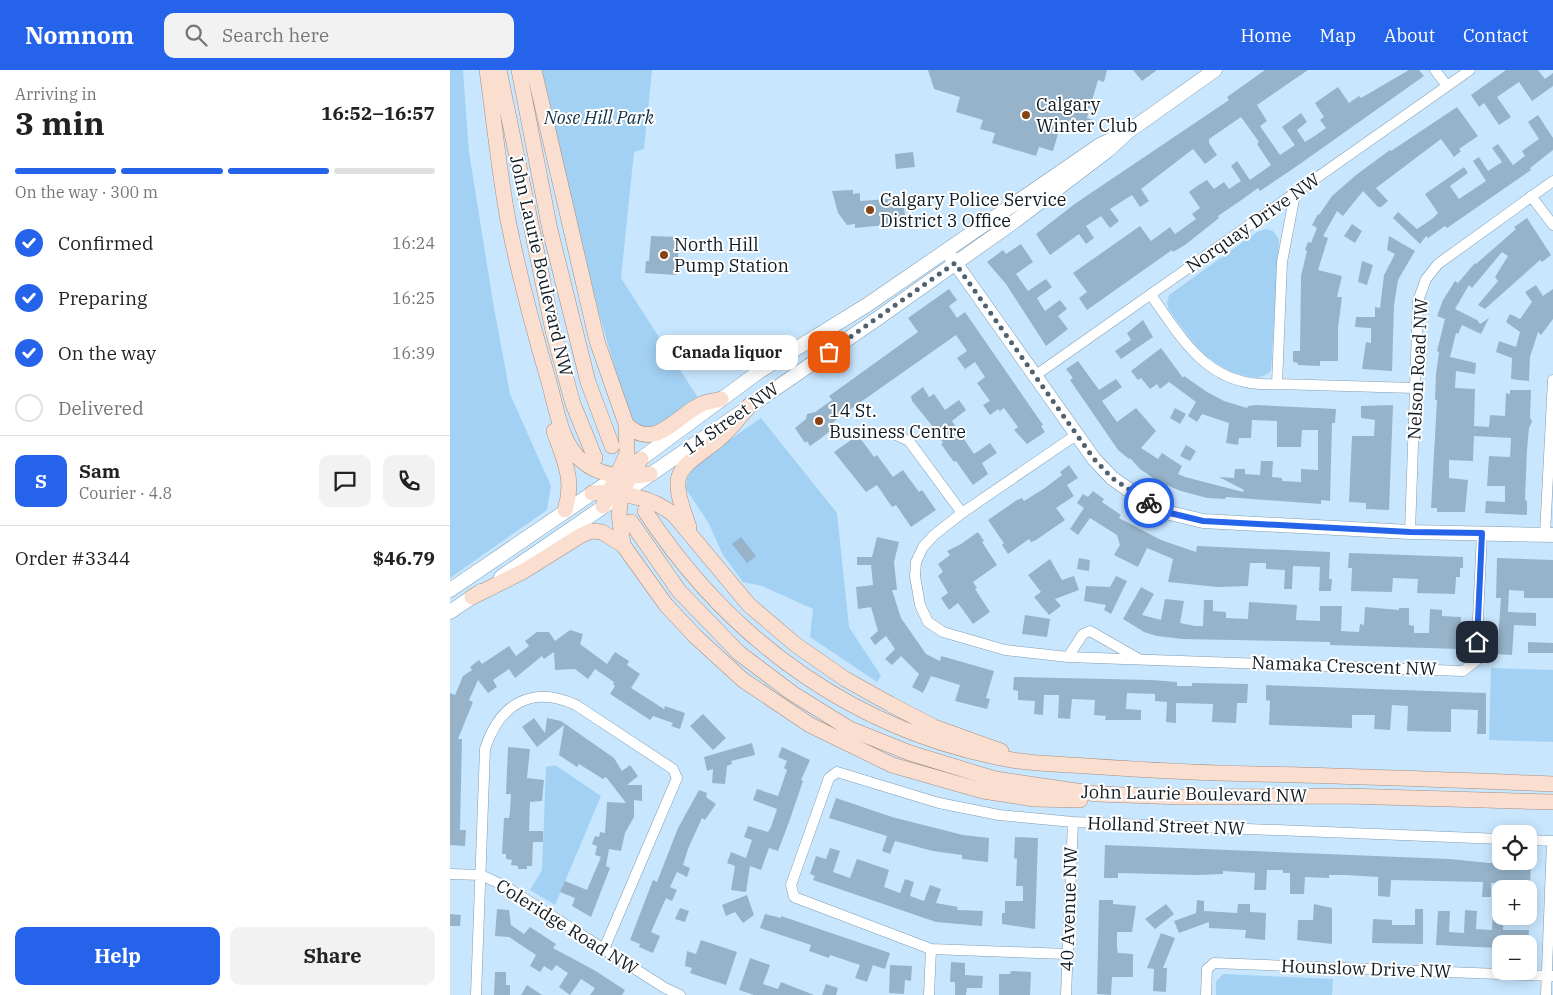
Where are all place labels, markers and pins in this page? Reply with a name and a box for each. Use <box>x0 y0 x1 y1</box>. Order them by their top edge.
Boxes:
place label: Calgary Winter Club <box>1036 93 1137 137</box>
marker: Calgary Winter Club <box>1020 109 1032 121</box>
place label: Calgary Police Service District 3 Office <box>880 188 1066 232</box>
marker: Calgary Police Service District 3 Office <box>864 204 876 216</box>
place label: North Hill Pump Station <box>674 233 789 277</box>
marker: North Hill Pump Station <box>658 249 670 261</box>
pin <box>808 331 850 373</box>
callout: Canada liquor <box>656 334 799 370</box>
place label: 14 St. Business Centre <box>829 399 966 443</box>
marker: 14 St. Business Centre <box>813 415 825 427</box>
pin <box>1456 621 1498 663</box>

